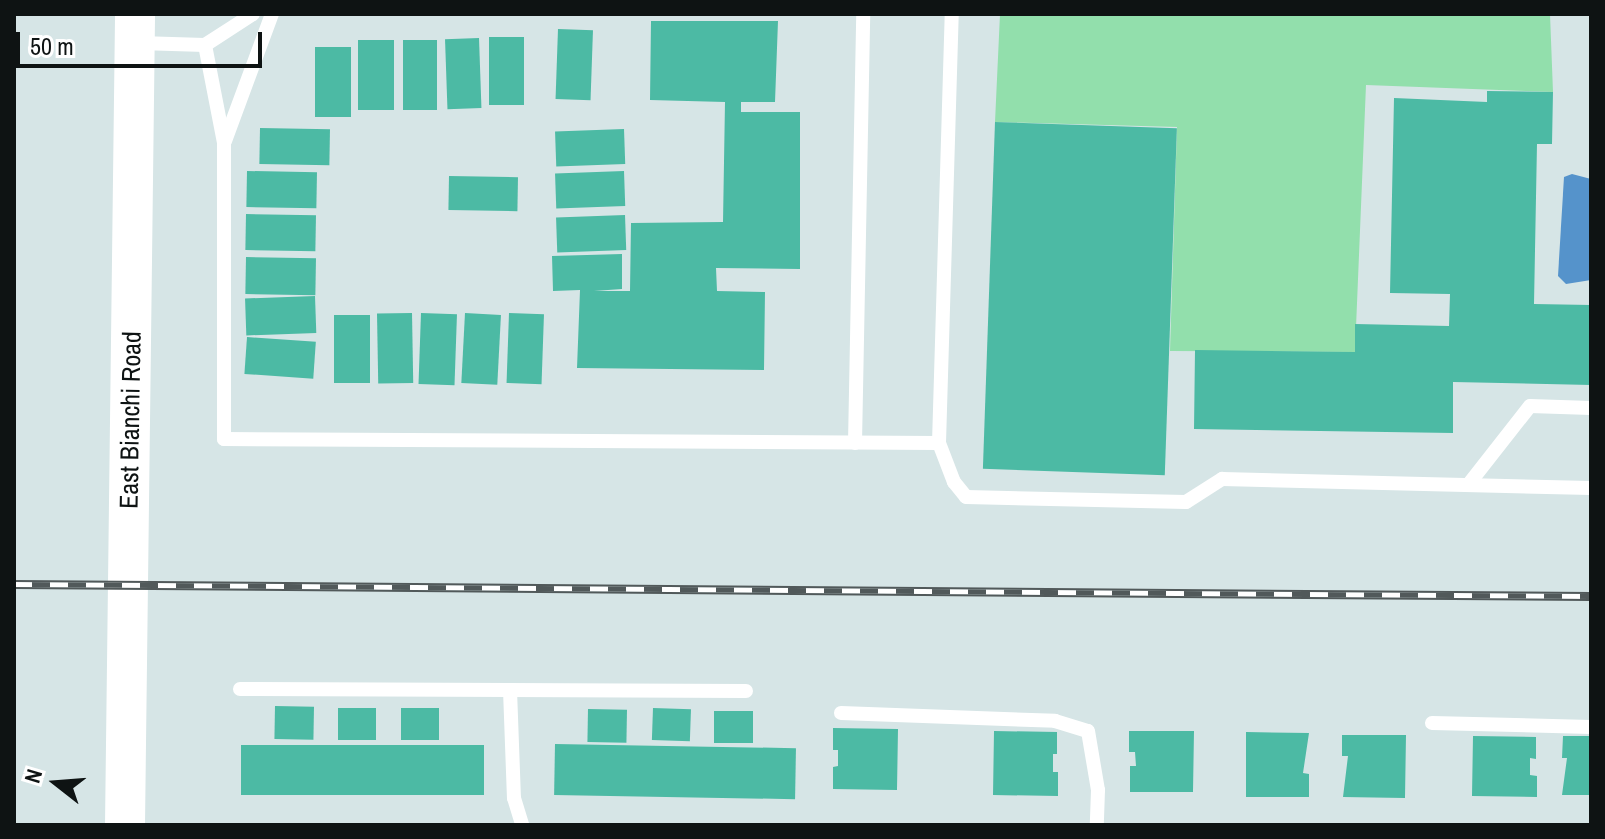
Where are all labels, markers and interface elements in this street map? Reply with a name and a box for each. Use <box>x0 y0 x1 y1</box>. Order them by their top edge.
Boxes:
scale bar <box>20 16 266 66</box>
text: 50 m <box>30 30 74 62</box>
street label: East Bianchi Road <box>113 331 147 509</box>
north arrow <box>16 743 96 823</box>
text: N <box>17 765 49 787</box>

